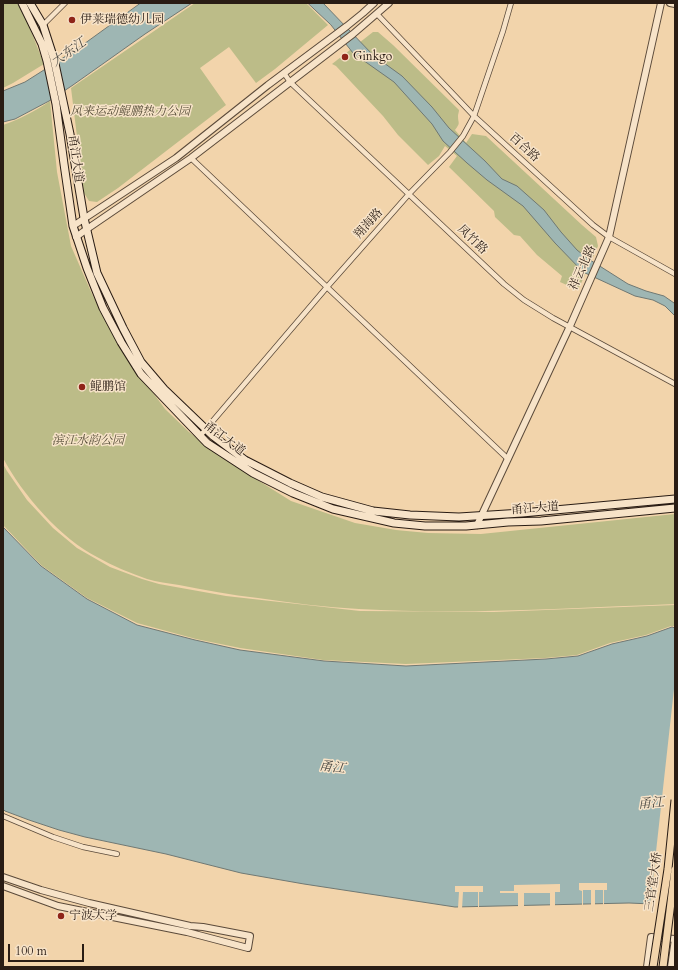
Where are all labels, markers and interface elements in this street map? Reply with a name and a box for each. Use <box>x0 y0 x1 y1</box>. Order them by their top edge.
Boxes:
place label: 伊莱瑞德幼儿园 <box>80 13 164 27</box>
marker: 伊莱瑞德幼儿园 <box>67 15 77 25</box>
water label: 大东江 <box>49 35 89 71</box>
place label: Ginkgo <box>353 50 392 64</box>
marker: Ginkgo <box>340 52 350 62</box>
park label: 风来运动鲲鹏热力公园 <box>70 105 190 119</box>
street label: 百合路 <box>506 131 542 165</box>
street label: 甬江大道 <box>65 134 85 184</box>
street label: 翔海路 <box>352 206 386 242</box>
street label: 凤竹路 <box>454 222 490 258</box>
street label: 祥云北路 <box>567 243 599 293</box>
place label: 鲲鹏馆 <box>90 380 126 394</box>
marker: 鲲鹏馆 <box>77 382 87 392</box>
street label: 甬江大道 <box>200 419 248 459</box>
park label: 滨江水韵公园 <box>52 434 124 448</box>
street label: 甬江大道 <box>511 500 559 518</box>
water label: 甬江 <box>318 759 346 777</box>
water label: 甬江 <box>637 795 665 813</box>
street label: 三官堂大桥 <box>643 851 665 913</box>
place label: 宁波大学 <box>69 909 117 923</box>
marker: 宁波大学 <box>56 911 66 921</box>
scale bar <box>10 936 86 962</box>
text: 100 m <box>15 943 47 959</box>

